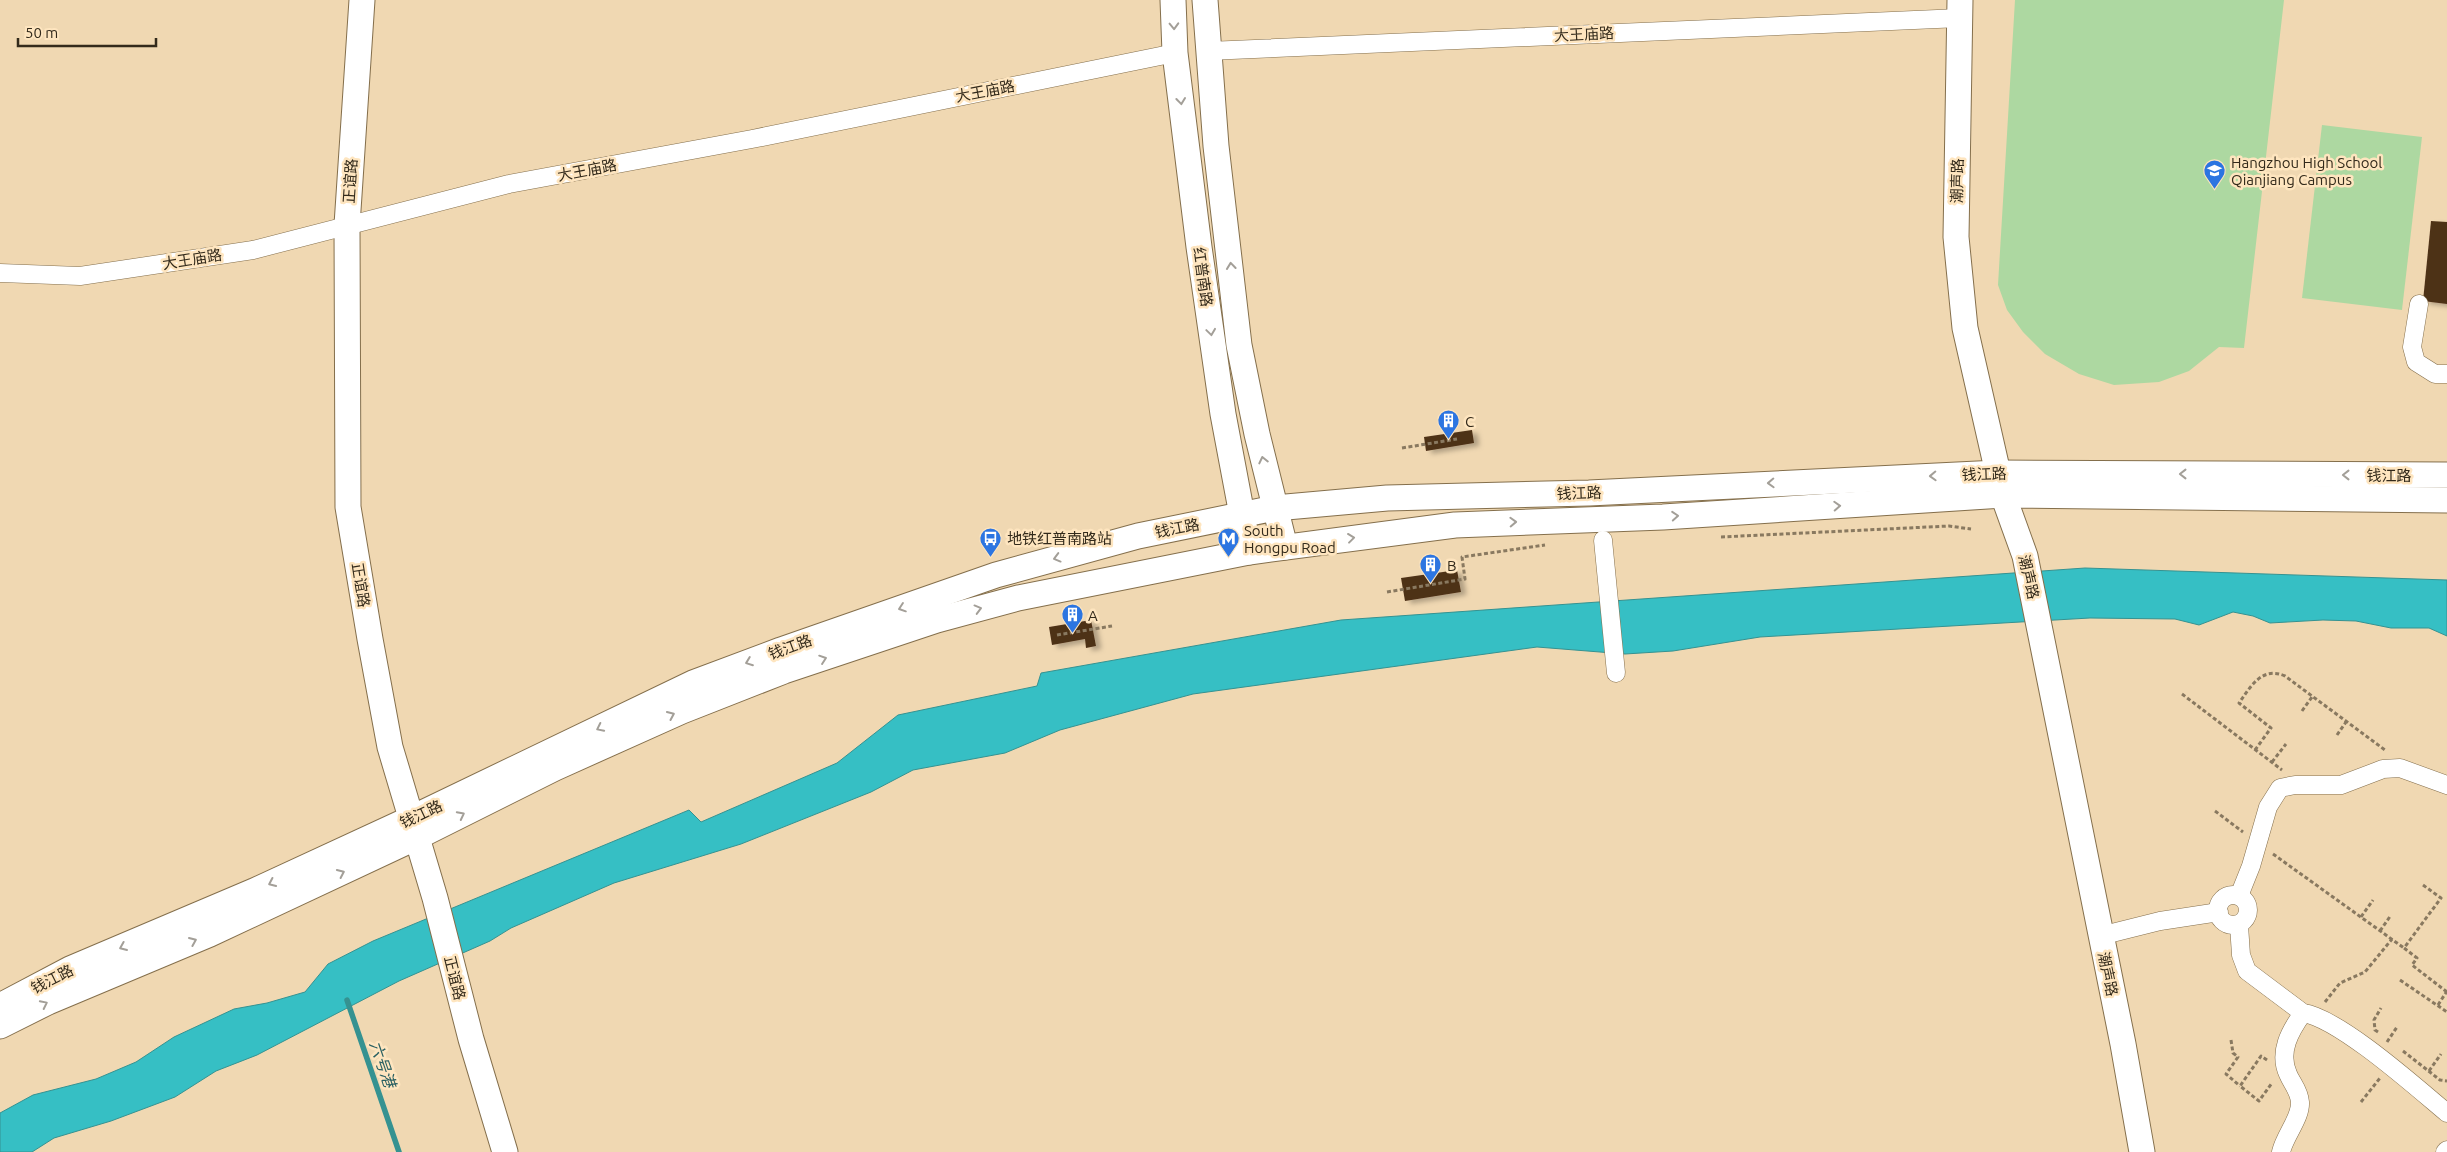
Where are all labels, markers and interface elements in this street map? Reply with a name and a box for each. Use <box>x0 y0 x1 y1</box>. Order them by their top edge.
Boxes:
scale bar <box>18 15 155 47</box>
one-way arrow <box>1169 23 1179 31</box>
text: 50 m <box>25 24 58 41</box>
street label: 大王庙路 <box>1554 24 1614 44</box>
street label: 大王庙路 <box>954 77 1016 105</box>
one-way arrow <box>1175 97 1186 105</box>
place label: Hangzhou High School Qianjiang Campus <box>2231 154 2382 188</box>
street label: 大王庙路 <box>556 156 618 184</box>
street label: 正谊路 <box>340 158 360 204</box>
street label: 潮声路 <box>1948 158 1966 204</box>
school or university icon: Hangzhou High School Qianjiang Campus <box>2203 159 2227 190</box>
street label: 大王庙路 <box>161 246 223 272</box>
street label: 红普南路 <box>1190 246 1216 308</box>
one-way arrow <box>1226 262 1237 270</box>
one-way arrow <box>1206 327 1216 336</box>
building icon: C <box>1437 409 1461 440</box>
place label: C <box>1465 413 1474 430</box>
one-way arrow <box>1258 456 1269 465</box>
street label: 钱江路 <box>1961 465 2007 483</box>
street label: 钱江路 <box>2366 467 2412 484</box>
one-way arrow <box>2179 469 2187 479</box>
one-way arrow <box>2342 470 2350 480</box>
one-way arrow <box>1929 471 1937 482</box>
one-way arrow <box>1767 478 1774 488</box>
street label: 钱江路 <box>1556 484 1602 502</box>
one-way arrow <box>1833 500 1841 511</box>
one-way arrow <box>1671 511 1679 522</box>
street label: 钱江路 <box>1153 515 1201 541</box>
one-way arrow <box>1509 516 1517 527</box>
place label: South Hongpu Road <box>1244 522 1336 556</box>
bus stop icon: 地铁红普南路站 <box>979 526 1003 557</box>
metro station icon: South Hongpu Road <box>1216 527 1240 558</box>
place label: 地铁红普南路站 <box>1007 530 1112 547</box>
one-way arrow <box>1347 533 1355 544</box>
one-way arrow <box>1052 552 1061 563</box>
building icon: B <box>1419 553 1443 584</box>
street label: 潮声路 <box>2016 553 2042 601</box>
place label: B <box>1447 557 1457 574</box>
street label: 正谊路 <box>349 561 373 609</box>
one-way arrow <box>899 603 907 613</box>
building icon: A <box>1060 603 1084 634</box>
one-way arrow <box>973 604 982 615</box>
place label: A <box>1088 607 1098 624</box>
street label: 钱江路 <box>766 631 814 663</box>
one-way arrow <box>818 654 827 664</box>
one-way arrow <box>745 656 754 666</box>
one-way arrow <box>666 711 675 722</box>
one-way arrow <box>597 722 606 732</box>
street label: 钱江路 <box>397 797 445 831</box>
one-way arrow <box>456 811 465 821</box>
one-way arrow <box>336 869 345 879</box>
one-way arrow <box>268 877 277 887</box>
one-way arrow <box>188 937 197 947</box>
one-way arrow <box>119 940 128 951</box>
street label: 潮声路 <box>2095 950 2121 998</box>
street label: 正谊路 <box>441 954 469 1002</box>
street label: 钱江路 <box>28 961 76 997</box>
one-way arrow <box>38 1000 47 1010</box>
water label: 六号港 <box>367 1038 400 1092</box>

